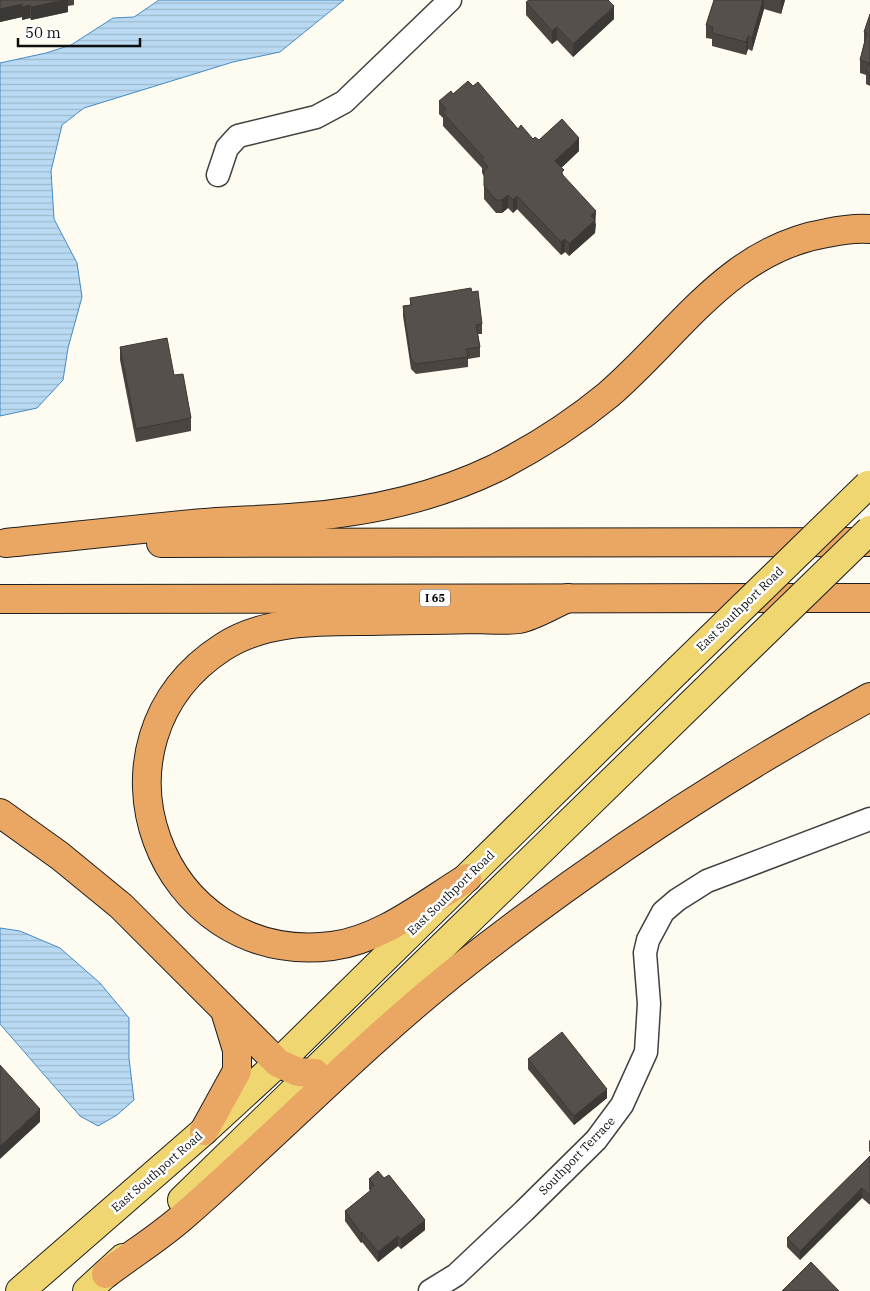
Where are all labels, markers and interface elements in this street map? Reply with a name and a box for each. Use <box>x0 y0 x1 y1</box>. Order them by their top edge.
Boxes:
scale bar <box>18 15 140 47</box>
text: 50 m <box>25 23 61 42</box>
street label: East Southport Road <box>693 563 786 654</box>
road number: I 65 <box>420 590 450 606</box>
street label: East Southport Road <box>404 847 497 938</box>
street label: Southport Terrace <box>535 1113 618 1198</box>
street label: East Southport Road <box>108 1128 205 1215</box>

